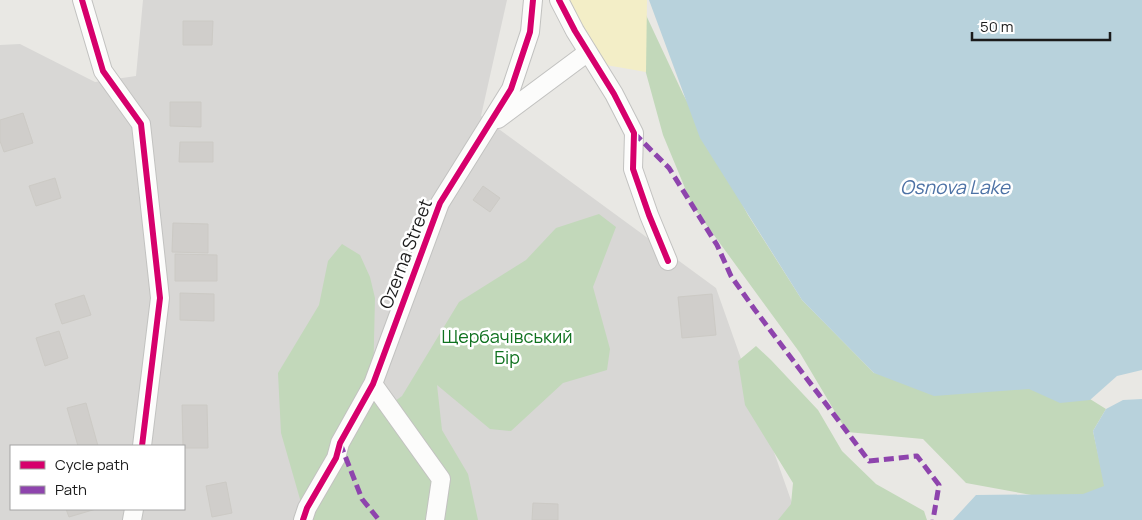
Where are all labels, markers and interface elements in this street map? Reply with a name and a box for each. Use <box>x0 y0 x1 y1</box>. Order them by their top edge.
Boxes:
scale bar <box>972 10 1110 42</box>
text: 50 m <box>980 16 1014 37</box>
water label: Osnova Lake <box>900 174 1012 200</box>
street label: Ozerna Street <box>373 195 437 312</box>
park label: Щербачівський Бір <box>442 324 572 369</box>
legend <box>10 445 185 510</box>
text: Cycle path <box>55 454 129 475</box>
text: Path <box>55 479 87 500</box>

